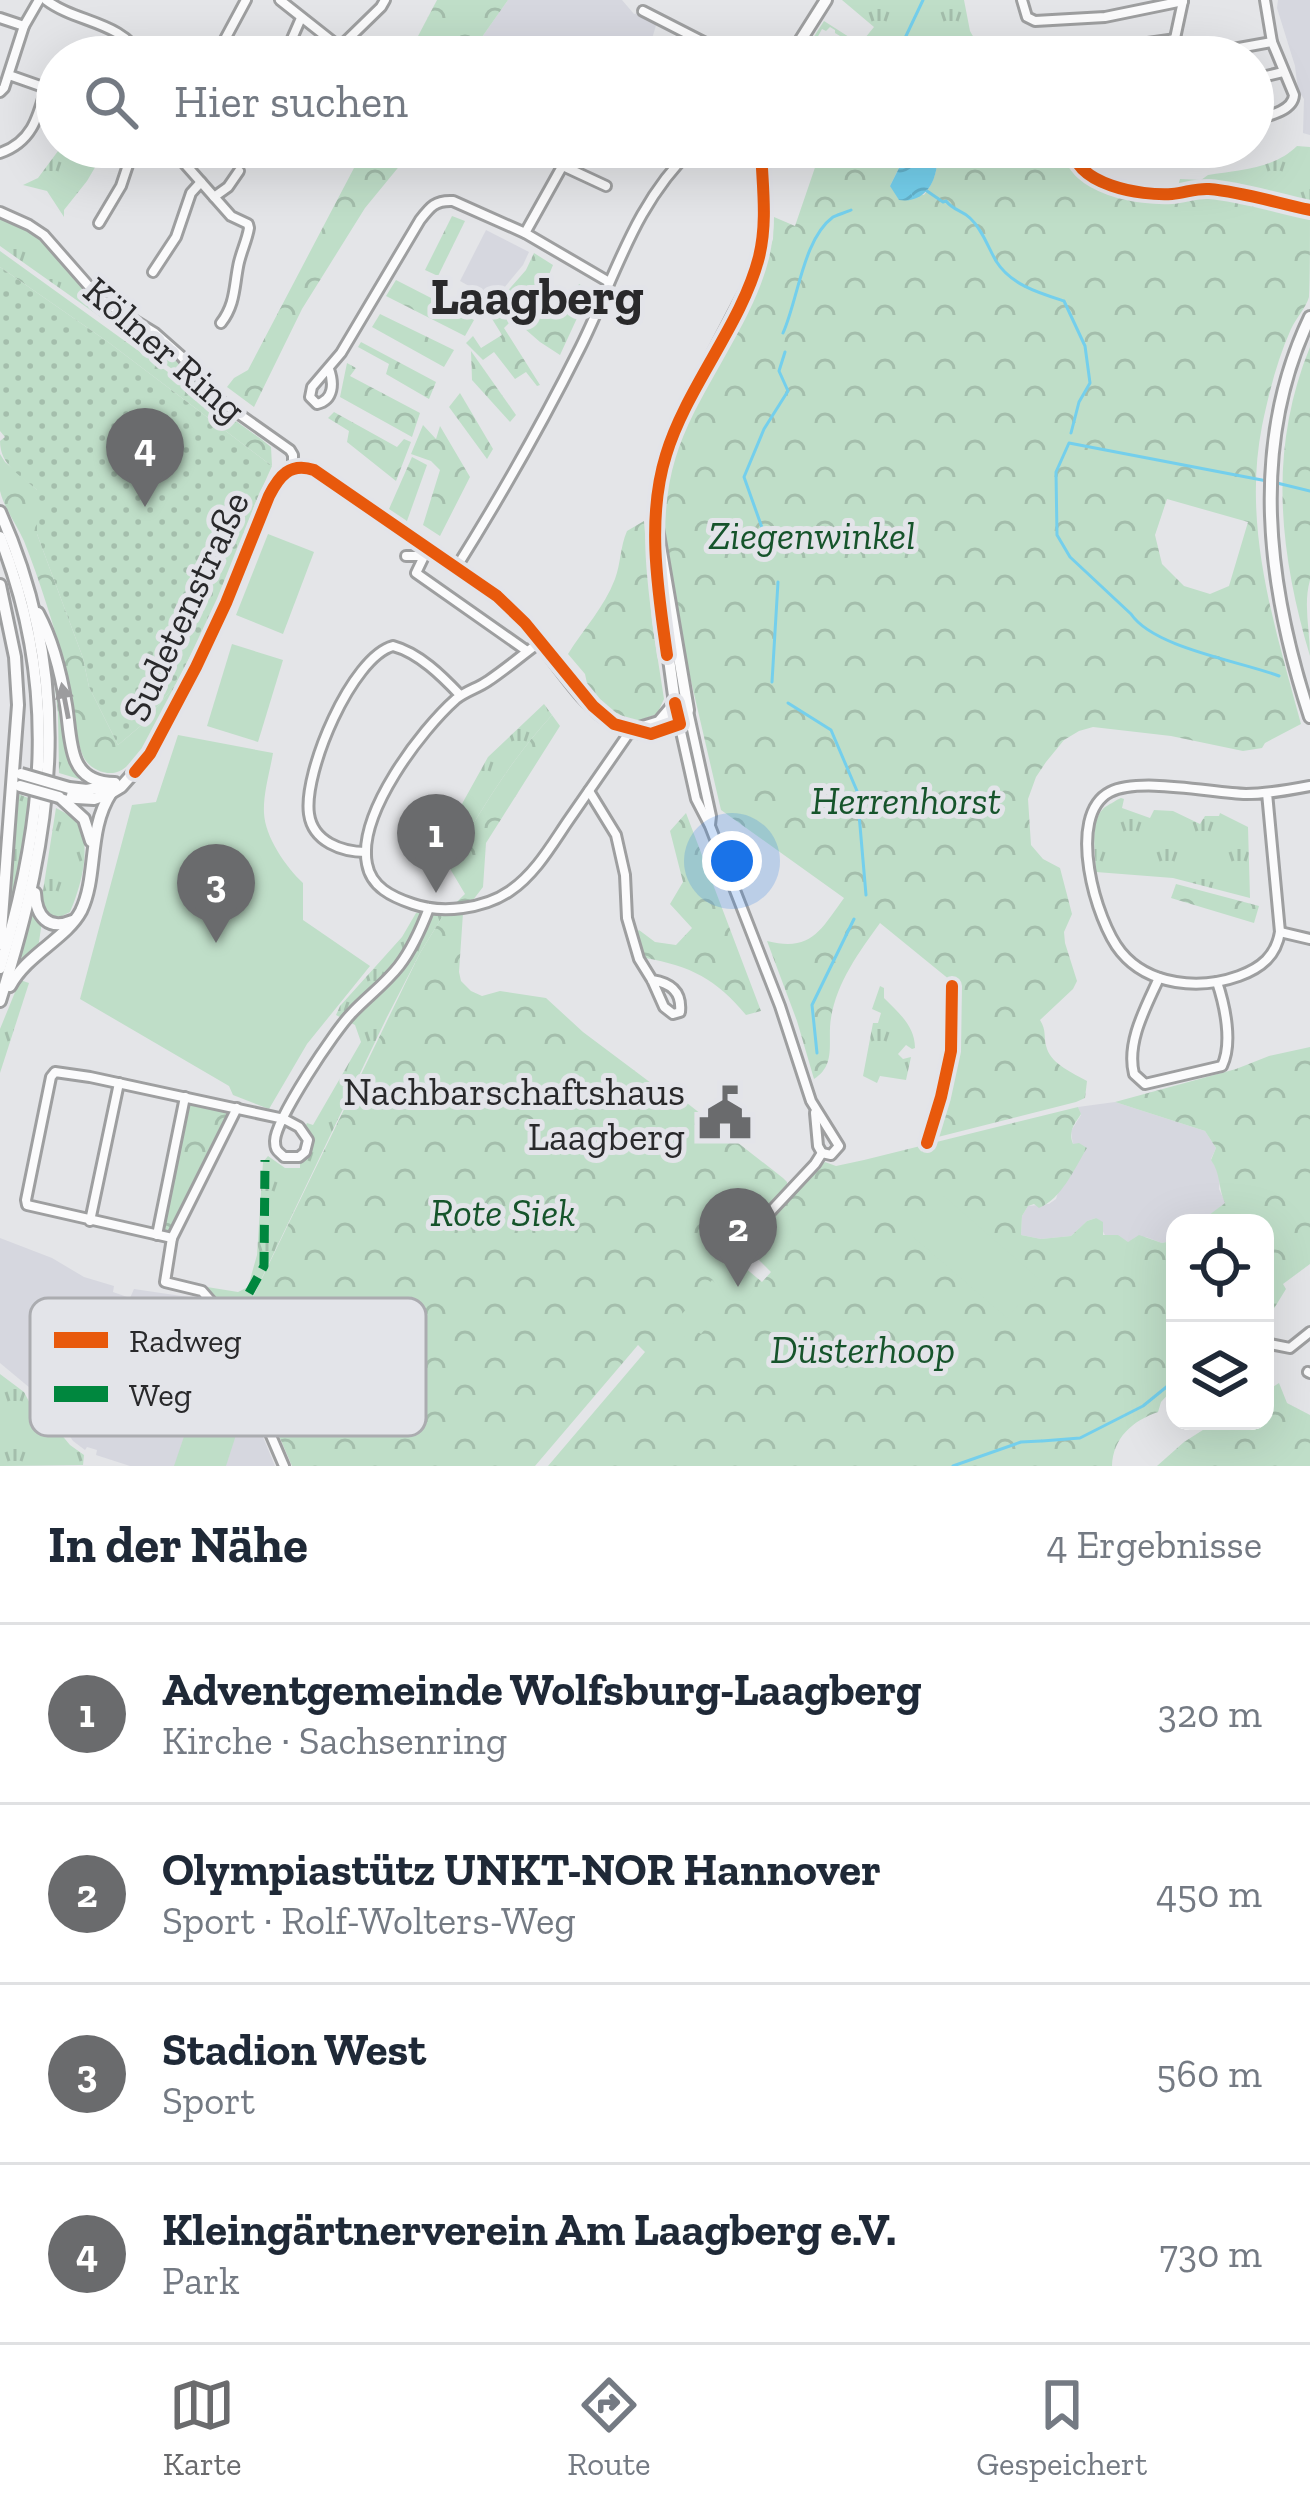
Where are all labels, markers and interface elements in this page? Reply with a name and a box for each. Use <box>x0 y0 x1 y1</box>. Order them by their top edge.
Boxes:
search box <box>36 36 1274 168</box>
icon: search <box>78 69 144 135</box>
text: Hier suchen <box>174 75 408 129</box>
street label: Kölner Ring <box>74 266 255 432</box>
district label: Laagberg <box>430 266 644 327</box>
pin: 4 <box>106 408 184 507</box>
street label: Sudetenstraße <box>112 484 259 729</box>
park label: Ziegenwinkel <box>709 512 915 559</box>
one-way arrow <box>55 682 74 720</box>
park label: Herrenhorst <box>811 777 1001 824</box>
pin: 1 <box>397 794 475 893</box>
your location <box>702 831 762 891</box>
pin: 3 <box>177 844 255 943</box>
place label: Nachbarschaftshaus Laagberg <box>343 1068 685 1160</box>
public building icon: Nachbarschaftshaus Laagberg <box>696 1084 754 1142</box>
pin: 2 <box>699 1188 777 1287</box>
park label: Rote Siek <box>430 1189 576 1236</box>
map controls <box>1166 1214 1274 1430</box>
button: locate <box>1166 1214 1274 1322</box>
legend <box>30 1298 426 1436</box>
text: Radweg <box>129 1321 242 1360</box>
button: layers <box>1166 1322 1274 1430</box>
park label: Düsterhoop <box>771 1326 955 1373</box>
text: Weg <box>129 1375 192 1414</box>
text: In der Nähe <box>48 1514 308 1575</box>
text: 4 Ergebnisse <box>1047 1521 1262 1568</box>
text: Adventgemeinde Wolfsburg-Laagberg <box>162 1663 922 1717</box>
text: 1 <box>79 1690 95 1737</box>
text: 320 m <box>1158 1690 1262 1737</box>
text: Kirche · Sachsenring <box>162 1717 507 1764</box>
text: Olympiastütz UNKT-NOR Hannover <box>162 1843 881 1897</box>
text: 2 <box>77 1870 97 1917</box>
text: 450 m <box>1156 1870 1262 1917</box>
text: Sport · Rolf-Wolters-Weg <box>162 1897 576 1944</box>
text: Stadion West <box>162 2023 426 2077</box>
text: 3 <box>77 2050 97 2097</box>
text: 560 m <box>1156 2050 1262 2097</box>
text: Sport <box>162 2077 255 2124</box>
text: Kleingärtnerverein Am Laagberg e.V. <box>162 2203 896 2257</box>
text: 4 <box>76 2230 98 2277</box>
text: 730 m <box>1160 2230 1262 2277</box>
text: Park <box>162 2257 239 2304</box>
tab: Karte <box>163 2372 242 2483</box>
tab: Route <box>567 2372 650 2483</box>
tab: Gespeichert <box>976 2372 1147 2483</box>

